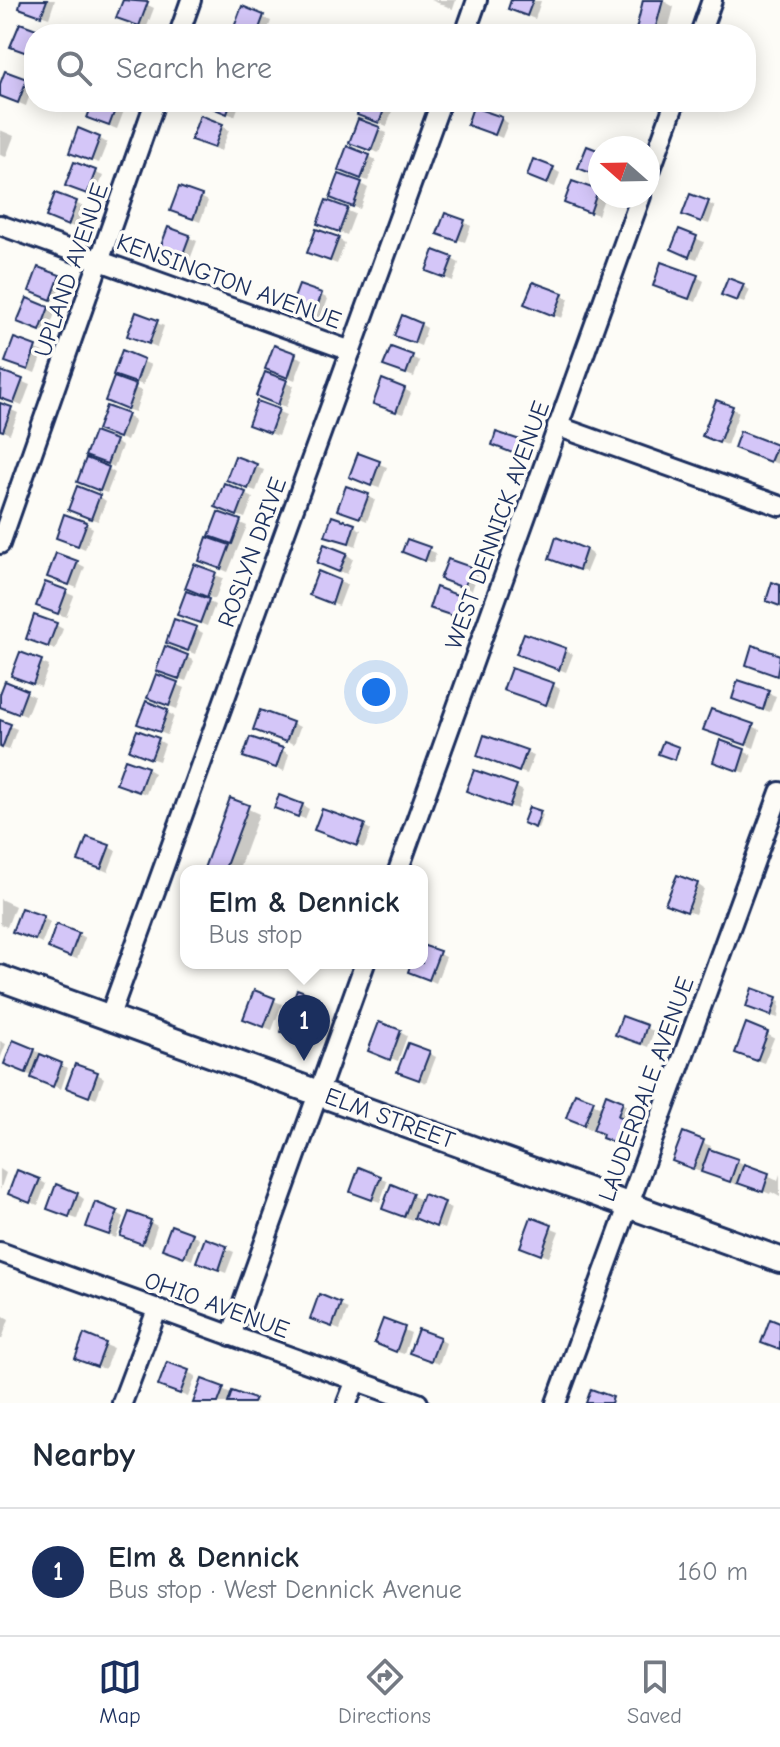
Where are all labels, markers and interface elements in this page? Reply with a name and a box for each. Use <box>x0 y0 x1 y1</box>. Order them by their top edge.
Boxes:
search box <box>24 24 756 112</box>
icon: search <box>52 46 96 90</box>
text: Search here <box>116 51 272 86</box>
north arrow <box>588 136 660 208</box>
street label: UPLAND AVENUE <box>28 179 114 361</box>
street label: KENSINGTON AVENUE <box>113 227 345 335</box>
street label: WEST DENNICK AVENUE <box>439 397 555 653</box>
street label: ROSLYN DRIVE <box>212 473 292 631</box>
your location <box>356 672 396 712</box>
popup <box>180 865 428 969</box>
text: Elm & Dennick <box>209 885 399 920</box>
text: Bus stop <box>209 920 303 950</box>
street label: LAUDERDALE AVENUE <box>592 973 700 1205</box>
pin: 1 <box>278 995 330 1061</box>
street label: ELM STREET <box>321 1082 459 1155</box>
street label: OHIO AVENUE <box>141 1266 293 1344</box>
text: Nearby <box>32 1435 135 1475</box>
text: Elm & Dennick <box>108 1540 299 1575</box>
text: 1 <box>53 1557 63 1587</box>
text: 160 m <box>678 1557 748 1587</box>
text: Bus stop · West Dennick Avenue <box>108 1575 462 1605</box>
tab: Map <box>98 1655 142 1729</box>
tab: Directions <box>338 1655 431 1729</box>
tab: Saved <box>627 1655 682 1729</box>

